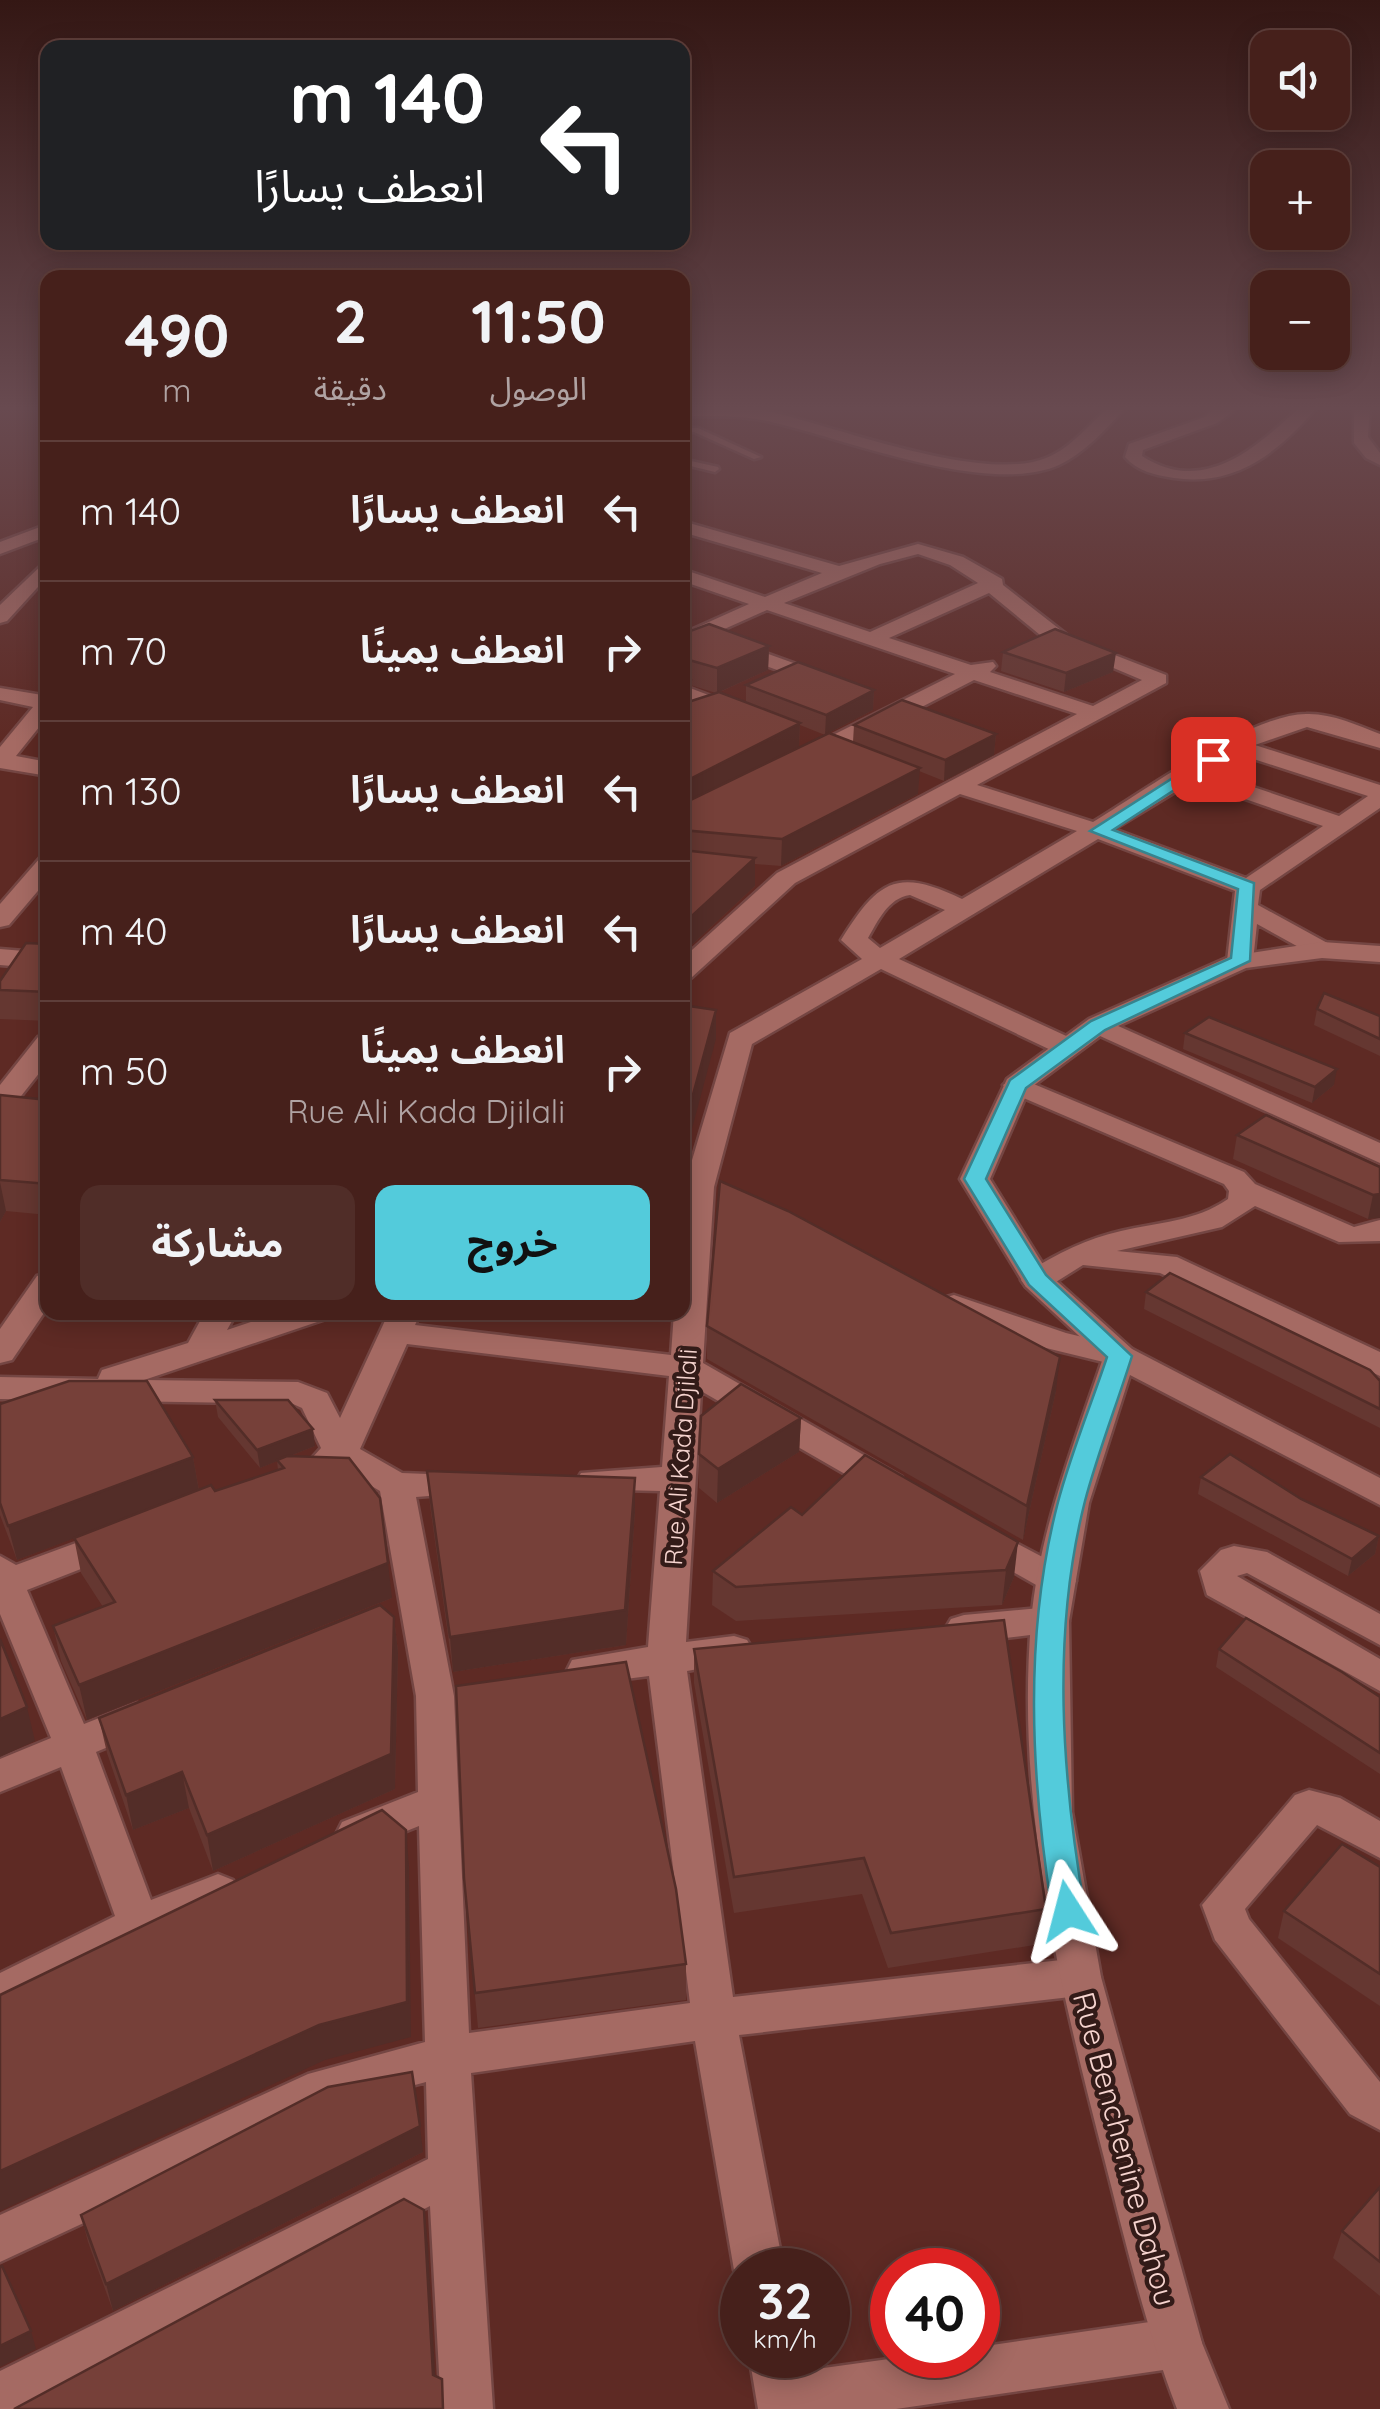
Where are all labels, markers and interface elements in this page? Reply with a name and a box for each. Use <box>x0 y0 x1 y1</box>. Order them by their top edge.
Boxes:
map controls <box>1250 30 1350 370</box>
button: sound <box>1250 30 1350 130</box>
text: 140 m <box>289 53 485 141</box>
icon: left <box>520 80 650 210</box>
button: + <box>1250 150 1350 250</box>
text: انعطف يسارًا <box>254 157 485 213</box>
button: − <box>1250 270 1350 370</box>
text: 2 <box>333 283 367 358</box>
text: 11:50 <box>471 283 606 358</box>
text: 490 <box>124 297 229 372</box>
text: دقيقة <box>314 368 387 408</box>
text: الوصول <box>490 368 587 408</box>
text: m <box>162 370 192 410</box>
icon: left <box>595 484 650 539</box>
text: انعطف يسارًا <box>350 485 565 533</box>
text: 140 m <box>80 487 181 535</box>
icon: right <box>595 624 650 679</box>
text: انعطف يمينًا <box>360 625 565 673</box>
text: 70 m <box>80 627 167 675</box>
pin <box>1171 717 1256 802</box>
icon: arrive <box>1186 732 1241 787</box>
icon: left <box>595 764 650 819</box>
text: انعطف يسارًا <box>350 765 565 813</box>
text: 130 m <box>80 767 182 815</box>
icon: left <box>595 904 650 959</box>
text: انعطف يسارًا <box>350 905 565 953</box>
text: 40 m <box>80 907 168 955</box>
text: انعطف يمينًا <box>360 1025 565 1073</box>
icon: right <box>595 1044 650 1099</box>
text: 50 m <box>80 1047 168 1095</box>
text: Rue Ali Kada Djilali <box>287 1091 565 1131</box>
button: مشاركة <box>80 1185 355 1300</box>
button: خروج <box>375 1185 650 1300</box>
street label: Rue Ali Kada Djilali <box>657 1348 703 1566</box>
position arrow <box>1016 1859 1120 1963</box>
street label: Rue Benchenine Dahou <box>1065 1988 1185 2310</box>
speed limit sign: 40 <box>870 2248 1000 2378</box>
text: 32 <box>757 2269 813 2332</box>
text: km/h <box>753 2323 817 2354</box>

